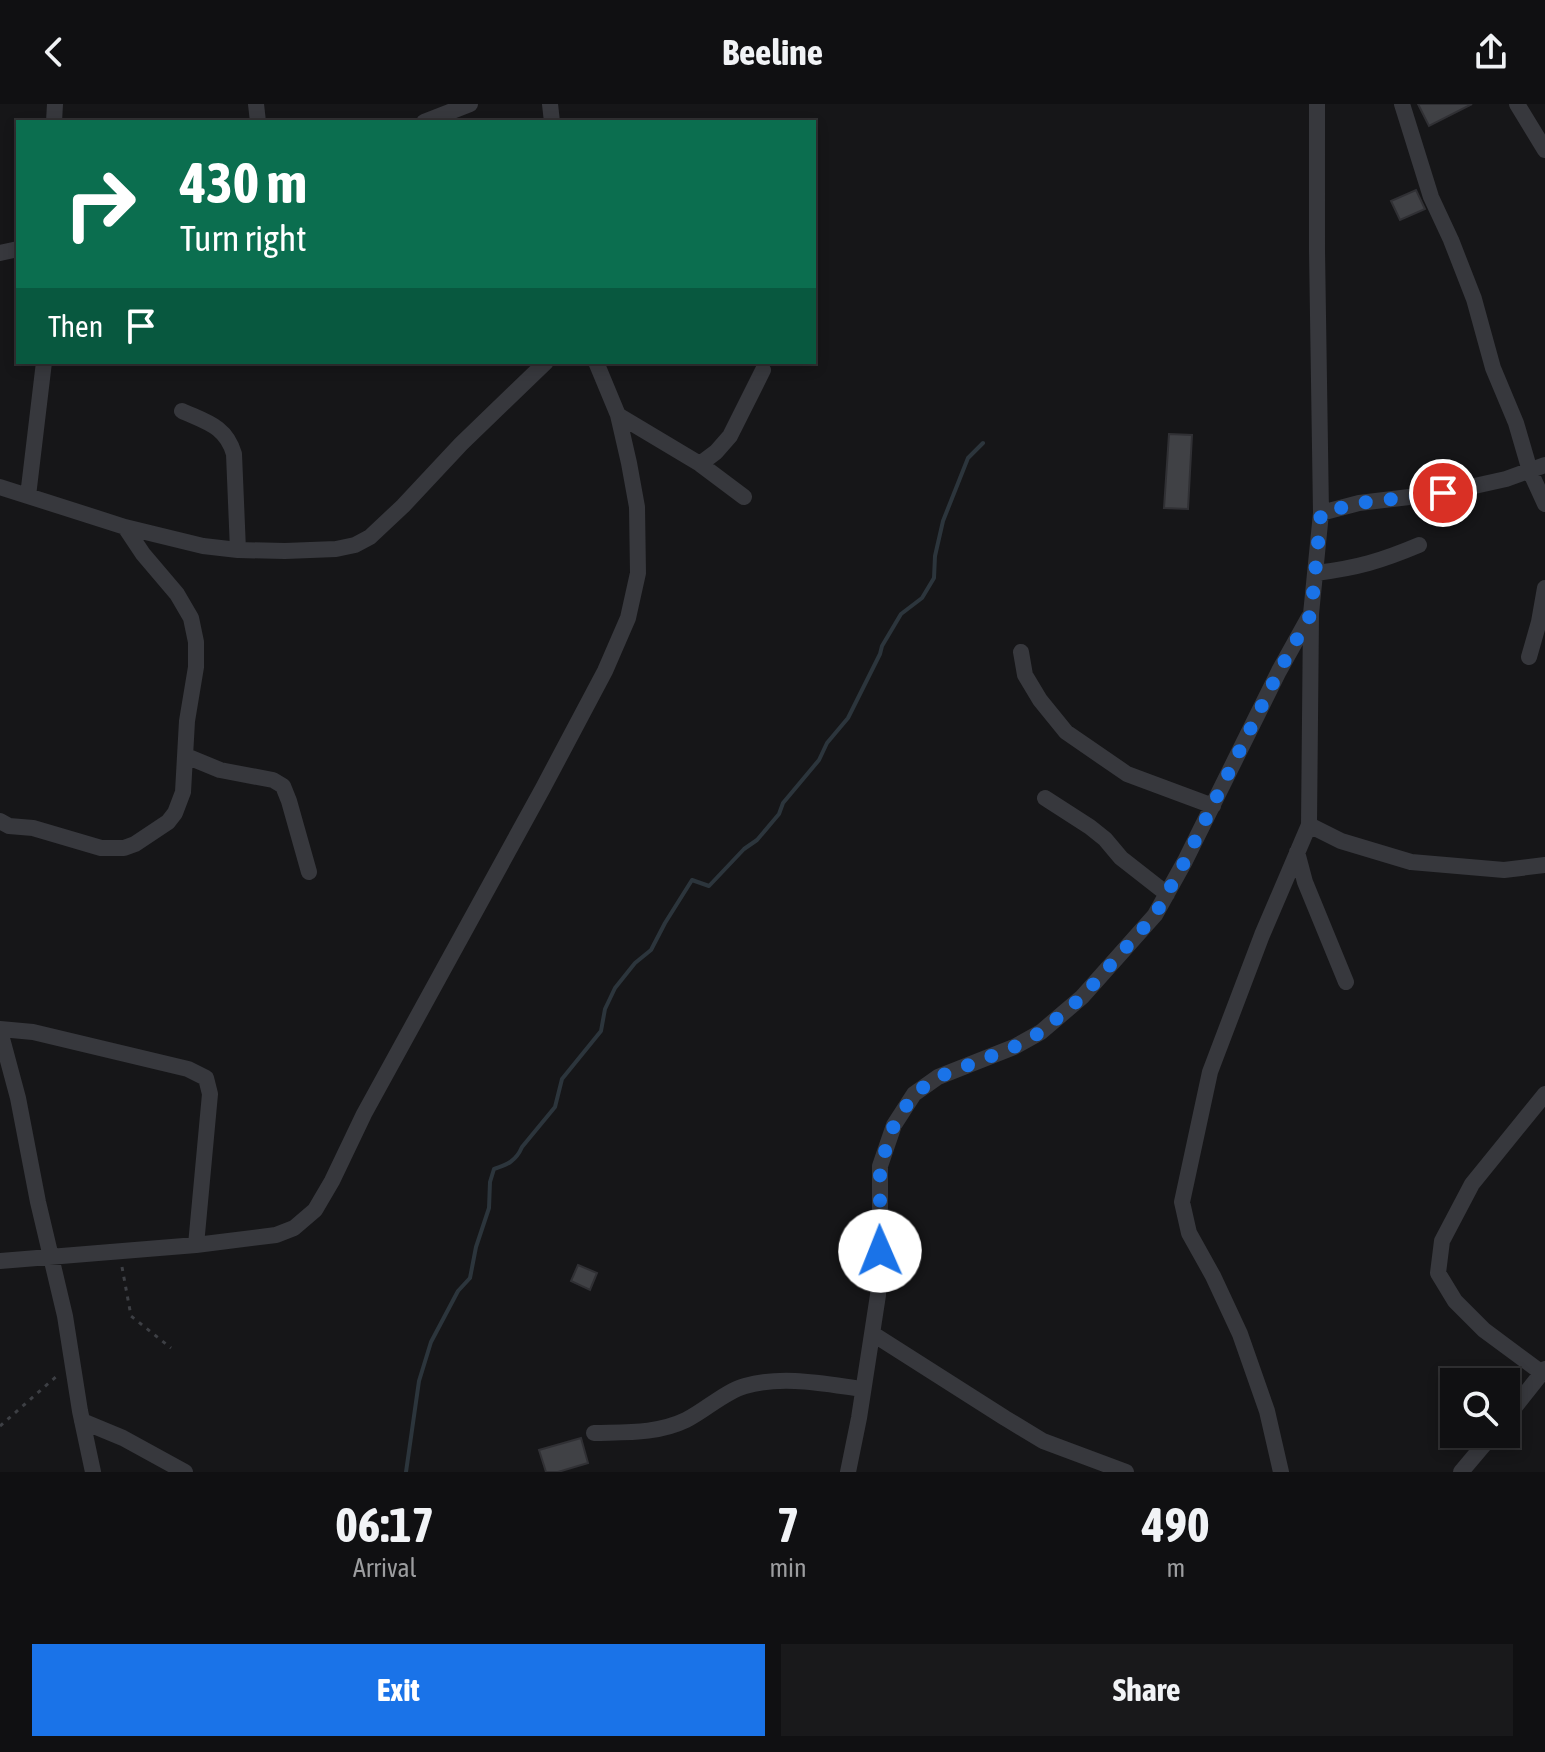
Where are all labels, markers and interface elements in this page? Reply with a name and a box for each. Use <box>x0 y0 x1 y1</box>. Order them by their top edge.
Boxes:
icon: back <box>32 30 76 74</box>
icon: share <box>1469 30 1513 74</box>
text: Beeline <box>722 31 823 73</box>
text: 430 m <box>180 151 307 215</box>
icon: right <box>48 152 152 256</box>
text: Turn right <box>180 217 307 259</box>
icon: arrive <box>119 304 163 348</box>
text: Then <box>48 309 103 343</box>
pin <box>1409 459 1477 527</box>
icon: arrive <box>1421 471 1465 515</box>
position arrow <box>838 1209 922 1293</box>
map controls <box>1440 1368 1520 1448</box>
button: search <box>1440 1368 1520 1448</box>
text: 06:17 <box>335 1497 434 1552</box>
text: 7 <box>777 1497 799 1552</box>
text: 490 <box>1142 1497 1210 1552</box>
text: Arrival <box>353 1553 416 1583</box>
text: min <box>769 1553 807 1583</box>
text: m <box>1166 1553 1185 1583</box>
button: Exit <box>32 1644 765 1736</box>
button: Share <box>781 1644 1513 1736</box>

